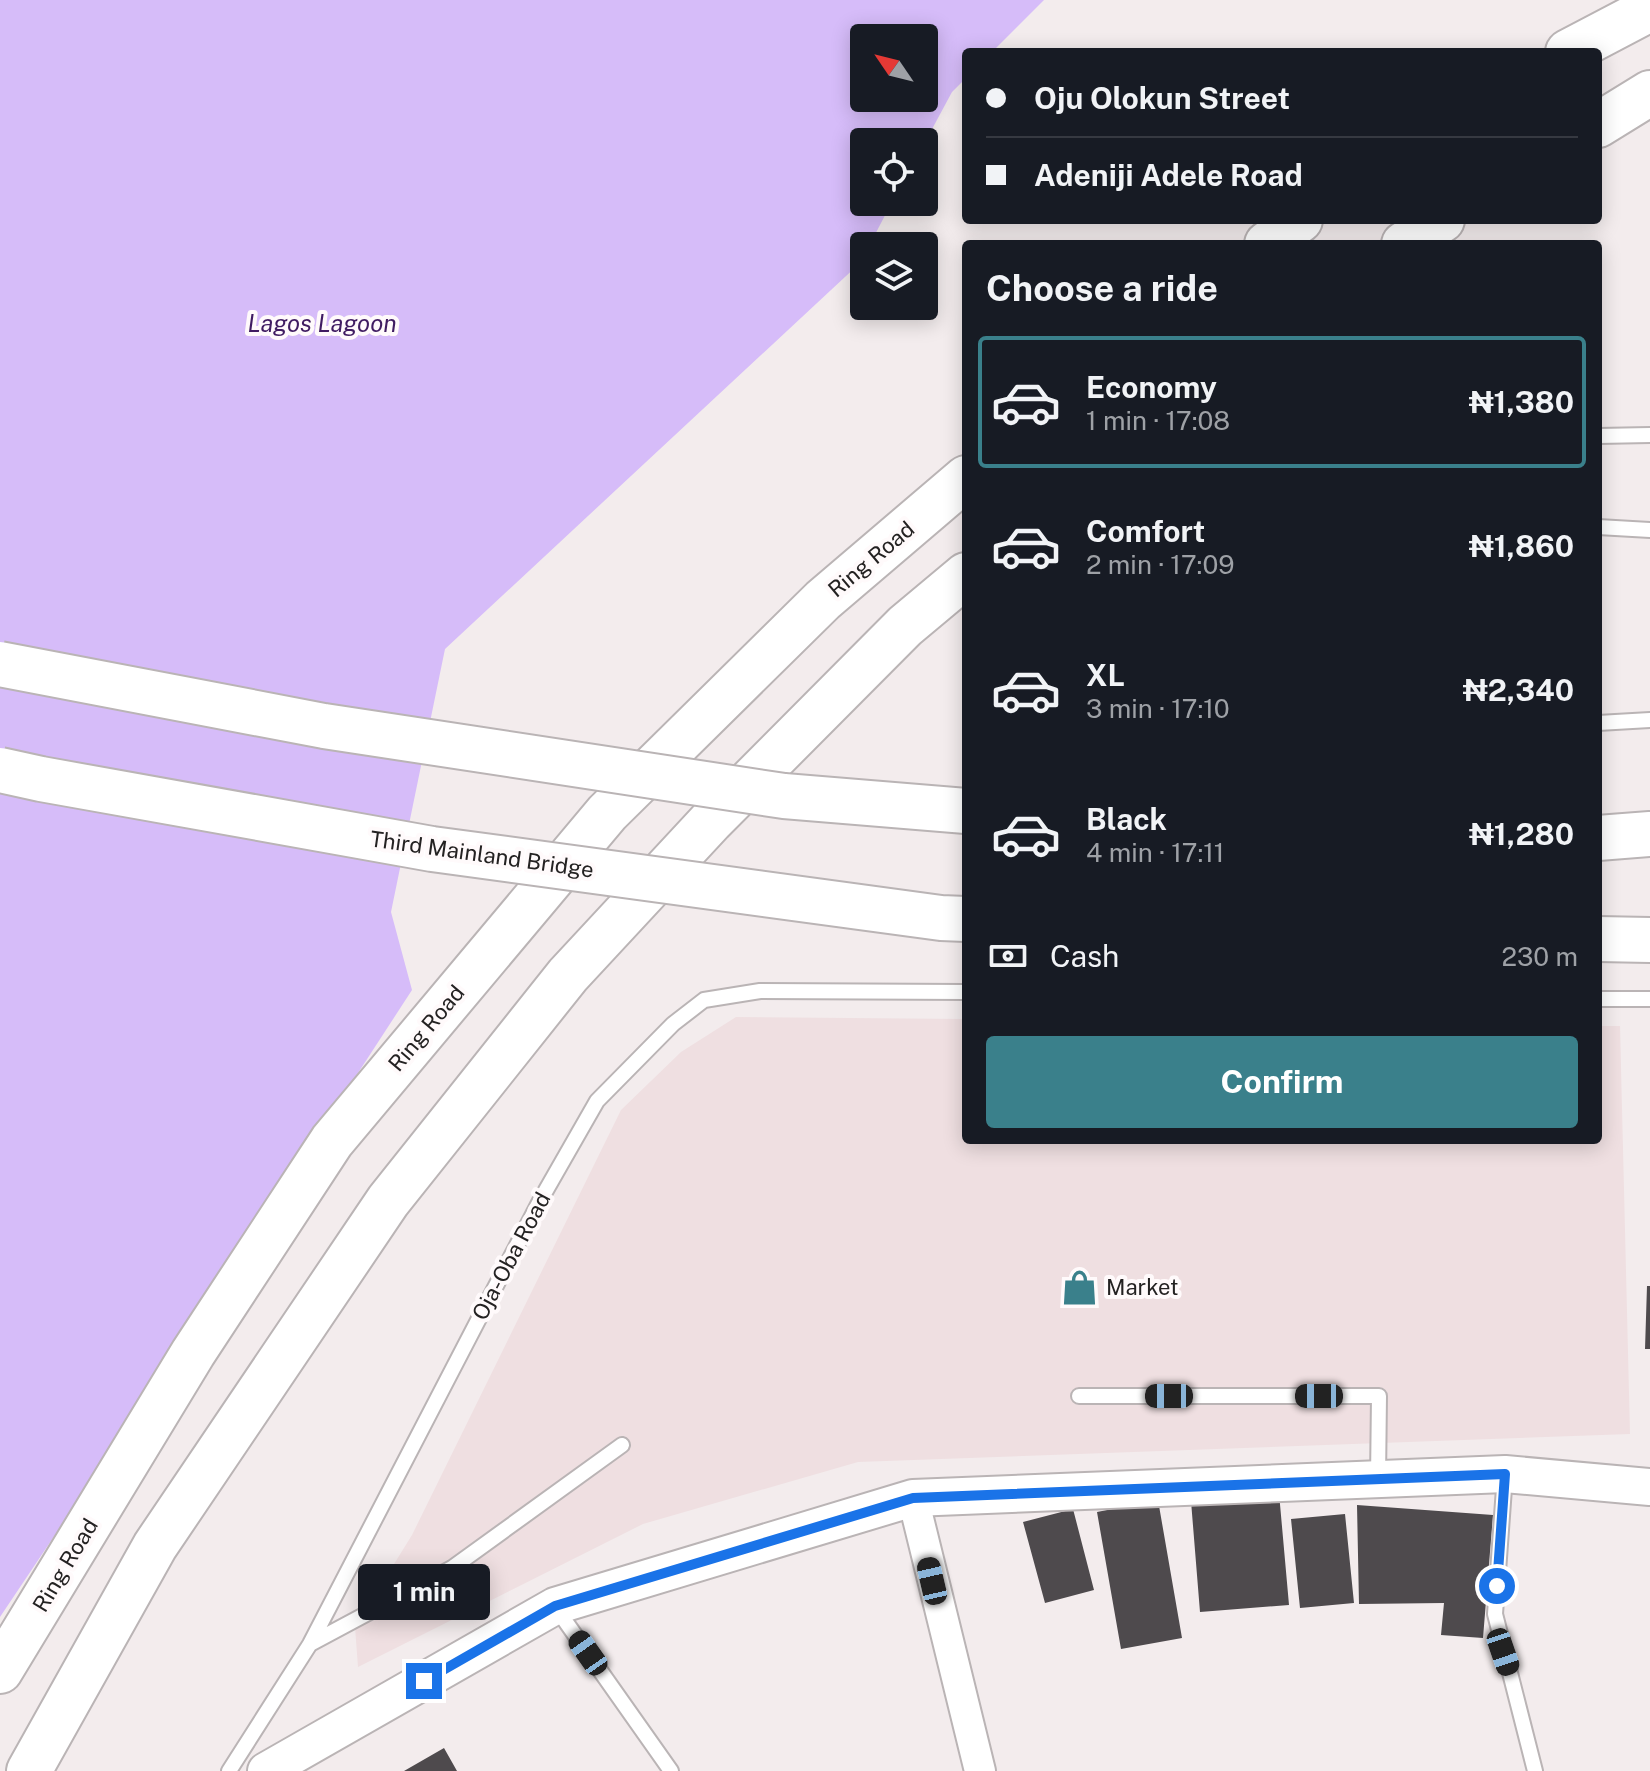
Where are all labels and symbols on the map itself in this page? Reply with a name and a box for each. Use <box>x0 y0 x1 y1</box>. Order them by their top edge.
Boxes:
north arrow <box>850 24 938 112</box>
water label: Lagos Lagoon <box>247 309 397 337</box>
street label: Ring Road <box>823 516 919 602</box>
street label: Third Mainland Bridge <box>368 825 596 883</box>
street label: Ring Road <box>383 980 469 1076</box>
street label: Oja-Oba Road <box>466 1188 556 1324</box>
shop icon: Market <box>1061 1268 1099 1306</box>
place label: Market <box>1106 1274 1179 1300</box>
car <box>1145 1384 1193 1408</box>
car <box>1295 1384 1343 1408</box>
street label: Ring Road <box>27 1514 103 1616</box>
car <box>915 1555 949 1607</box>
callout: 1 min <box>358 1565 490 1621</box>
route start <box>1479 1568 1515 1604</box>
car <box>1484 1625 1522 1679</box>
car <box>564 1626 612 1680</box>
route end <box>406 1663 442 1699</box>

